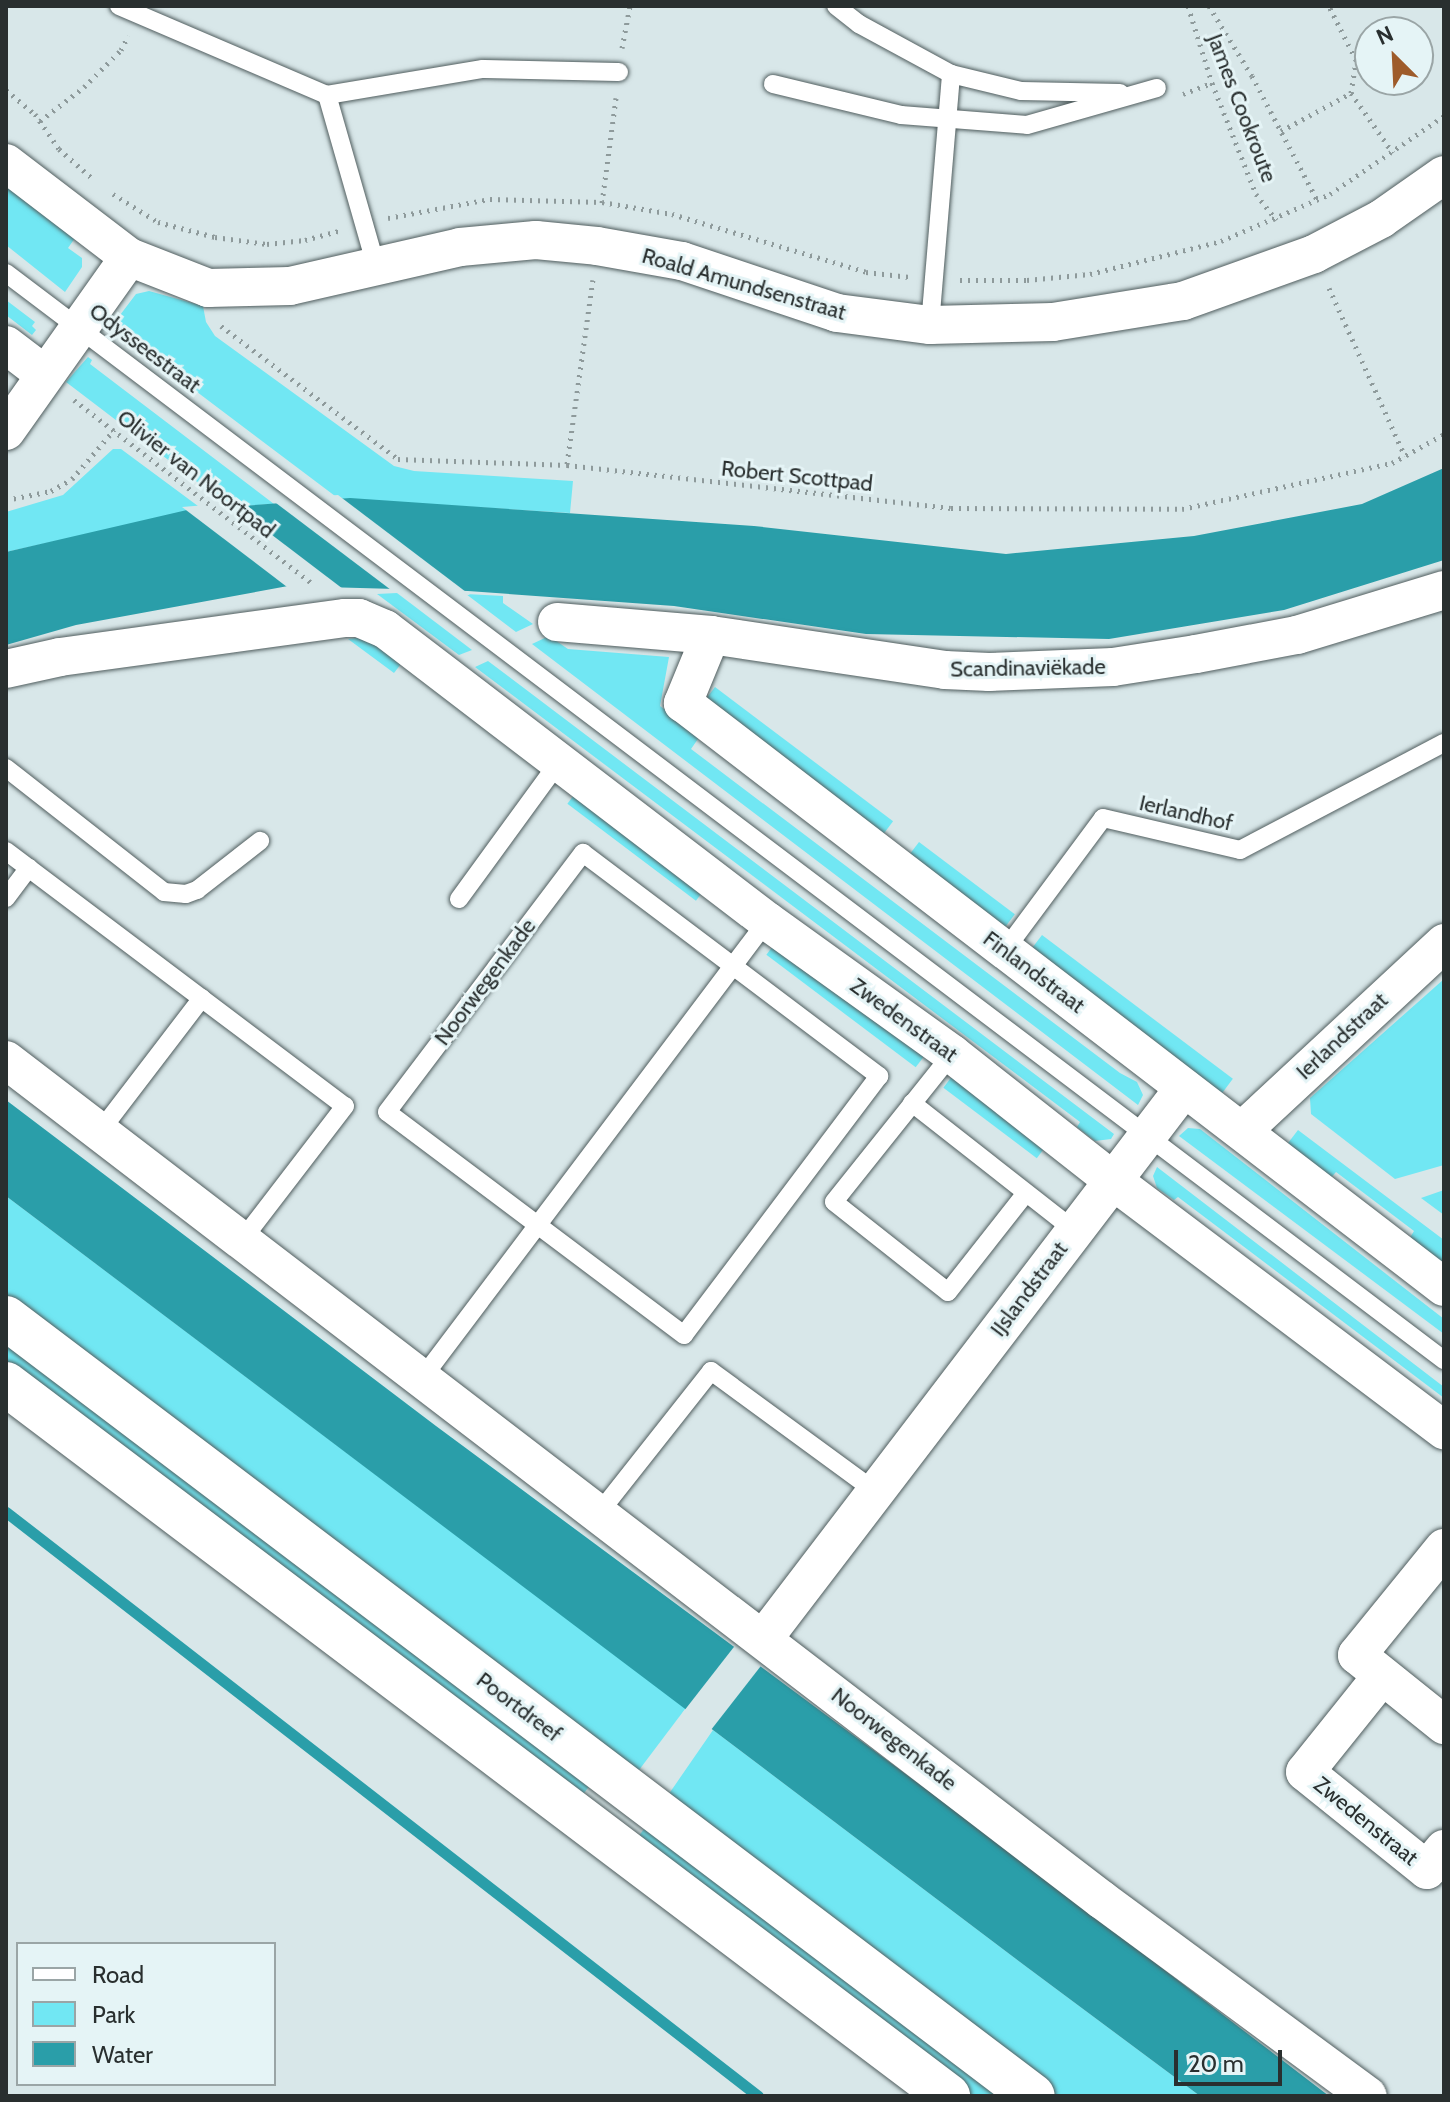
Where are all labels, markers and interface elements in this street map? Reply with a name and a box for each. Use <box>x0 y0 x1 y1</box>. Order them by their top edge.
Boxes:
north arrow <box>1354 16 1434 96</box>
text: N <box>1372 20 1397 51</box>
street label: James Cookroute <box>1202 30 1282 186</box>
street label: Roald Amundsenstraat <box>639 242 849 326</box>
street label: Odysseestraat <box>84 298 206 398</box>
street label: Olivier van Noortpad <box>112 404 280 544</box>
street label: Robert Scottpad <box>720 455 874 497</box>
street label: Scandinaviëkade <box>950 653 1106 683</box>
street label: Ierlandhof <box>1137 789 1235 837</box>
street label: Noorwegenkade <box>429 913 541 1051</box>
street label: Finlandstraat <box>978 925 1090 1019</box>
street label: Zwedenstraat <box>845 972 963 1068</box>
street label: Ierlandstraat <box>1291 987 1393 1085</box>
street label: IJslandstraat <box>985 1236 1073 1342</box>
street label: Poortdreef <box>471 1667 567 1747</box>
street label: Noorwegenkade <box>826 1682 962 1796</box>
street label: Zwedenstraat <box>1309 1771 1423 1871</box>
legend <box>16 1942 276 2086</box>
text: Road <box>92 1960 144 1989</box>
text: Park <box>92 2000 135 2029</box>
scale bar <box>1178 2034 1286 2084</box>
text: Water <box>92 2040 153 2069</box>
text: 20 m <box>1188 2049 1244 2078</box>

